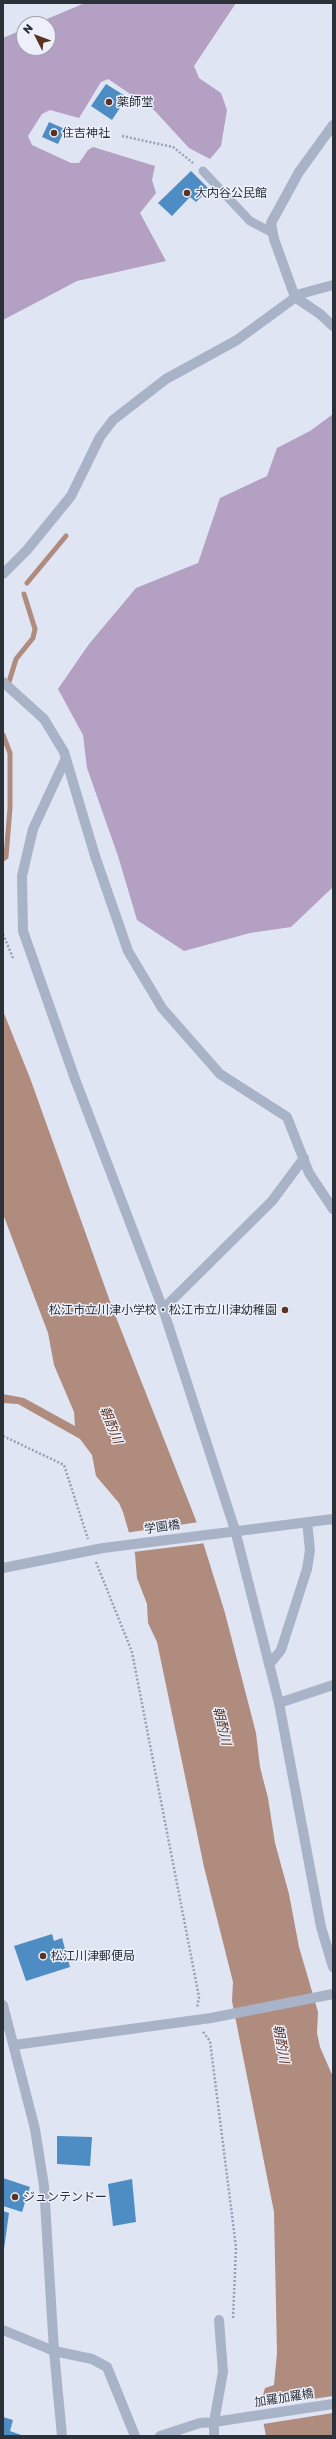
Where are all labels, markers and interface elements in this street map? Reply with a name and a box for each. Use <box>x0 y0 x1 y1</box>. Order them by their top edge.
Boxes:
north arrow <box>16 16 56 56</box>
text: N <box>20 21 35 36</box>
place label: 薬師堂 <box>117 95 153 109</box>
marker: 薬師堂 <box>104 97 114 107</box>
place label: 住吉神社 <box>62 126 110 140</box>
marker: 住吉神社 <box>49 128 59 138</box>
place label: 大内谷公民館 <box>195 186 267 200</box>
marker: 大内谷公民館 <box>182 188 192 198</box>
place label: 松江市立川津小学校・松江市立川津幼稚園 <box>49 1303 277 1317</box>
marker: 松江市立川津小学校・松江市立川津幼稚園 <box>280 1305 290 1315</box>
water label: 朝酌川 <box>96 1404 126 1446</box>
street label: 学園橋 <box>143 1517 181 1537</box>
water label: 朝酌川 <box>210 1705 234 1747</box>
place label: 松江川津郵便局 <box>51 1949 135 1963</box>
marker: 松江川津郵便局 <box>38 1951 48 1961</box>
water label: 朝酌川 <box>270 2023 292 2065</box>
place label: ジュンテンドー <box>23 2190 107 2204</box>
marker: ジュンテンドー <box>10 2192 20 2202</box>
street label: 加羅加羅橋 <box>253 2386 315 2410</box>

